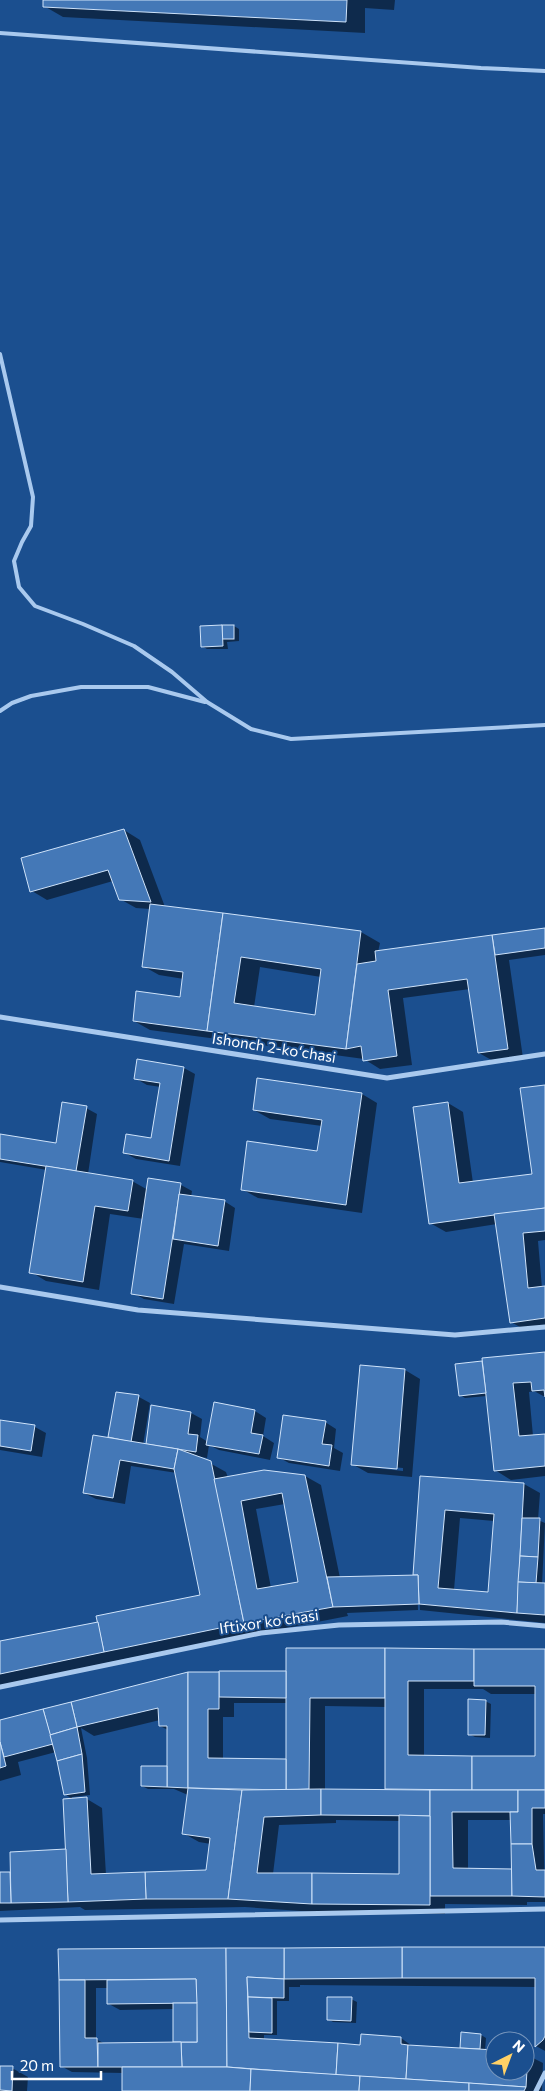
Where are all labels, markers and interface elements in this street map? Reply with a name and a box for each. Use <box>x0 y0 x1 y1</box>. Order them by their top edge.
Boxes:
street label: Ishonch 2-koʻchasi <box>211 1028 338 1066</box>
street label: Iftixor koʻchasi <box>218 1605 320 1637</box>
north arrow <box>485 2031 535 2081</box>
text: N <box>509 2036 529 2056</box>
scale bar <box>12 2048 101 2080</box>
text: 20 m <box>20 2056 54 2074</box>

